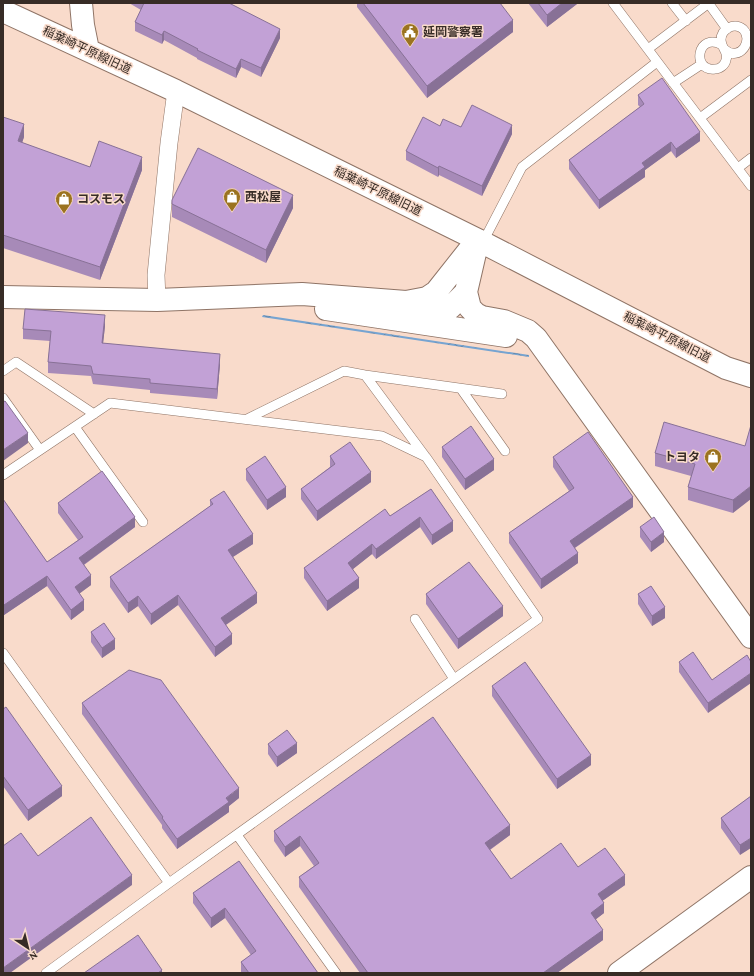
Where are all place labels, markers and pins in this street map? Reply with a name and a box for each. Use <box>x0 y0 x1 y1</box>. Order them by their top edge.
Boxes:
public building icon: 延岡警察署 <box>400 22 420 47</box>
place label: 延岡警察署 <box>423 25 483 39</box>
shop icon: 西松屋 <box>222 187 242 212</box>
shop icon: コスモス <box>54 189 74 214</box>
place label: 西松屋 <box>245 190 281 204</box>
place label: コスモス <box>77 192 125 206</box>
shop icon: トヨタ <box>703 447 723 472</box>
place label: トヨタ <box>664 450 700 464</box>

